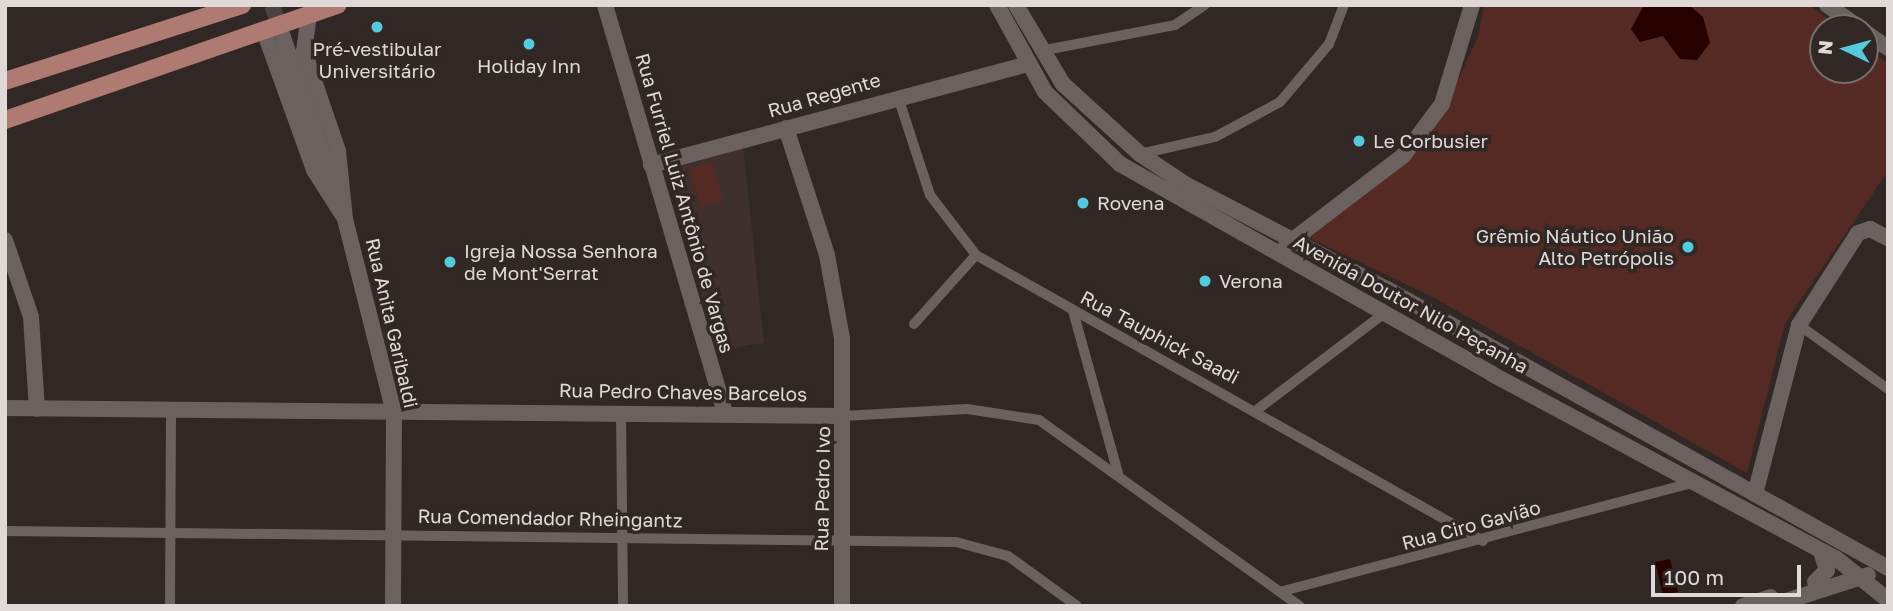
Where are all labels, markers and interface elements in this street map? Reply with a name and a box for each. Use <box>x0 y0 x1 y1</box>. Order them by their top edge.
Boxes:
north arrow <box>1809 14 1879 84</box>
marker: Pré-vestibular Universitário <box>369 19 385 35</box>
marker: Holiday Inn <box>521 36 537 52</box>
place label: Pré-vestibular Universitário <box>313 38 441 82</box>
text: N <box>1812 39 1837 56</box>
street label: Rua Furriel Luiz Antônio de Vargas <box>631 50 739 356</box>
place label: Holiday Inn <box>477 55 581 77</box>
street label: Rua Regente <box>765 68 883 122</box>
place label: Le Corbusier <box>1373 130 1488 152</box>
marker: Le Corbusier <box>1351 133 1367 149</box>
place label: Rovena <box>1097 192 1164 214</box>
marker: Rovena <box>1075 195 1091 211</box>
place label: Grêmio Náutico União Alto Petrópolis <box>1476 225 1674 269</box>
street label: Avenida Doutor Nilo Peçanha <box>1290 230 1532 378</box>
street label: Rua Anita Garibaldi <box>361 236 423 410</box>
marker: Grêmio Náutico União Alto Petrópolis <box>1680 239 1696 255</box>
place label: Igreja Nossa Senhora de Mont'Serrat <box>464 240 658 284</box>
marker: Igreja Nossa Senhora de Mont'Serrat <box>442 254 458 270</box>
place label: Verona <box>1219 270 1283 292</box>
marker: Verona <box>1197 273 1213 289</box>
street label: Rua Tauphick Saadi <box>1077 285 1243 389</box>
street label: Rua Pedro Chaves Barcelos <box>559 378 807 406</box>
street label: Rua Pedro Ivo <box>810 426 834 552</box>
street label: Rua Ciro Gavião <box>1399 496 1543 554</box>
street label: Rua Comendador Rheingantz <box>417 504 683 532</box>
scale bar <box>1655 552 1806 596</box>
text: 100 m <box>1664 564 1724 590</box>

